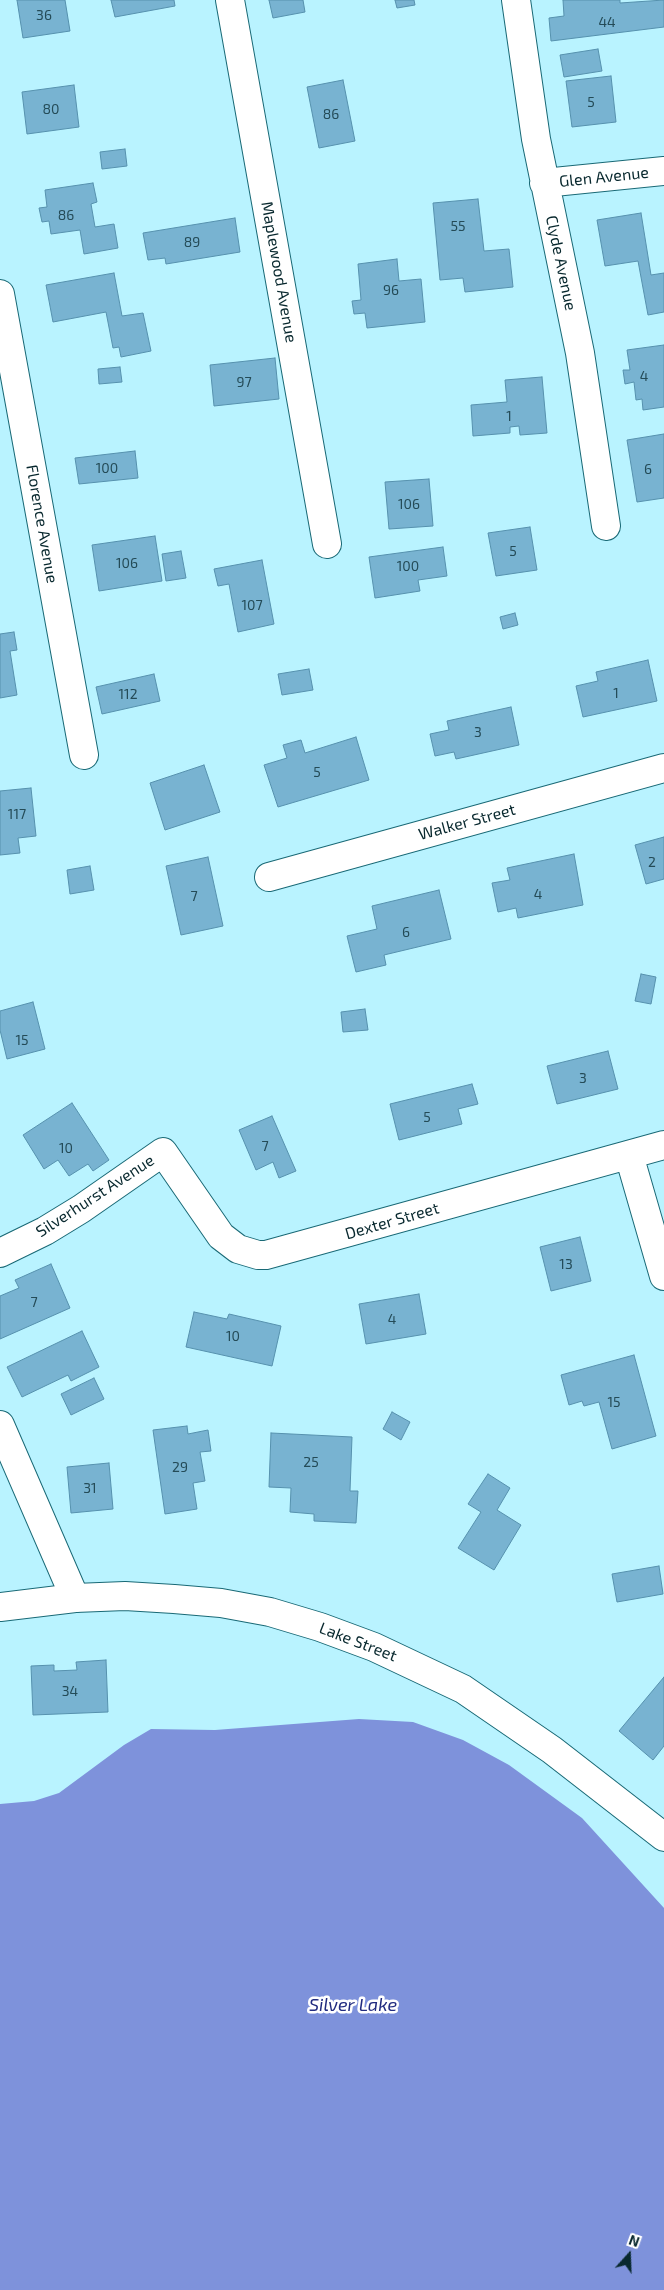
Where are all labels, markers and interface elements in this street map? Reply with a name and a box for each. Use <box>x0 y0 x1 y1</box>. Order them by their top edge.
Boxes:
house number: 36 <box>36 7 52 23</box>
house number: 44 <box>598 14 616 30</box>
house number: 5 <box>587 94 595 110</box>
house number: 80 <box>43 101 59 117</box>
house number: 86 <box>323 106 339 122</box>
street label: Glen Avenue <box>558 163 650 191</box>
street label: Maplewood Avenue <box>257 200 301 344</box>
house number: 86 <box>58 207 74 223</box>
street label: Clyde Avenue <box>542 214 580 312</box>
house number: 55 <box>450 218 466 234</box>
house number: 89 <box>184 234 200 250</box>
house number: 96 <box>383 282 399 298</box>
house number: 4 <box>640 368 648 384</box>
house number: 97 <box>236 374 252 390</box>
house number: 1 <box>506 408 512 424</box>
house number: 100 <box>96 460 118 476</box>
house number: 6 <box>644 461 652 477</box>
street label: Florence Avenue <box>22 463 62 585</box>
house number: 106 <box>398 496 420 512</box>
house number: 5 <box>509 543 517 559</box>
house number: 106 <box>116 555 138 571</box>
house number: 100 <box>397 558 419 574</box>
house number: 107 <box>241 597 263 613</box>
house number: 1 <box>613 685 619 701</box>
house number: 112 <box>118 686 138 702</box>
house number: 3 <box>474 724 482 740</box>
house number: 5 <box>313 764 321 780</box>
street label: Walker Street <box>416 800 518 844</box>
house number: 117 <box>8 806 26 822</box>
house number: 2 <box>648 854 656 870</box>
house number: 4 <box>534 886 542 902</box>
house number: 7 <box>190 888 198 904</box>
house number: 6 <box>402 924 410 940</box>
house number: 15 <box>15 1032 29 1048</box>
house number: 3 <box>579 1070 587 1086</box>
house number: 5 <box>423 1109 431 1125</box>
house number: 7 <box>261 1138 269 1154</box>
house number: 10 <box>59 1140 73 1156</box>
street label: Silverhurst Avenue <box>32 1151 158 1241</box>
street label: Dexter Street <box>343 1198 441 1244</box>
house number: 13 <box>559 1256 573 1272</box>
house number: 7 <box>30 1294 38 1310</box>
house number: 4 <box>388 1311 396 1327</box>
house number: 10 <box>226 1328 240 1344</box>
house number: 15 <box>607 1394 621 1410</box>
house number: 25 <box>303 1454 319 1470</box>
house number: 29 <box>172 1459 188 1475</box>
house number: 31 <box>83 1480 97 1496</box>
street label: Lake Street <box>316 1618 400 1666</box>
house number: 34 <box>62 1683 78 1699</box>
water label: Silver Lake <box>309 1994 397 2016</box>
north arrow <box>604 2230 654 2280</box>
text: N <box>627 2231 642 2250</box>

